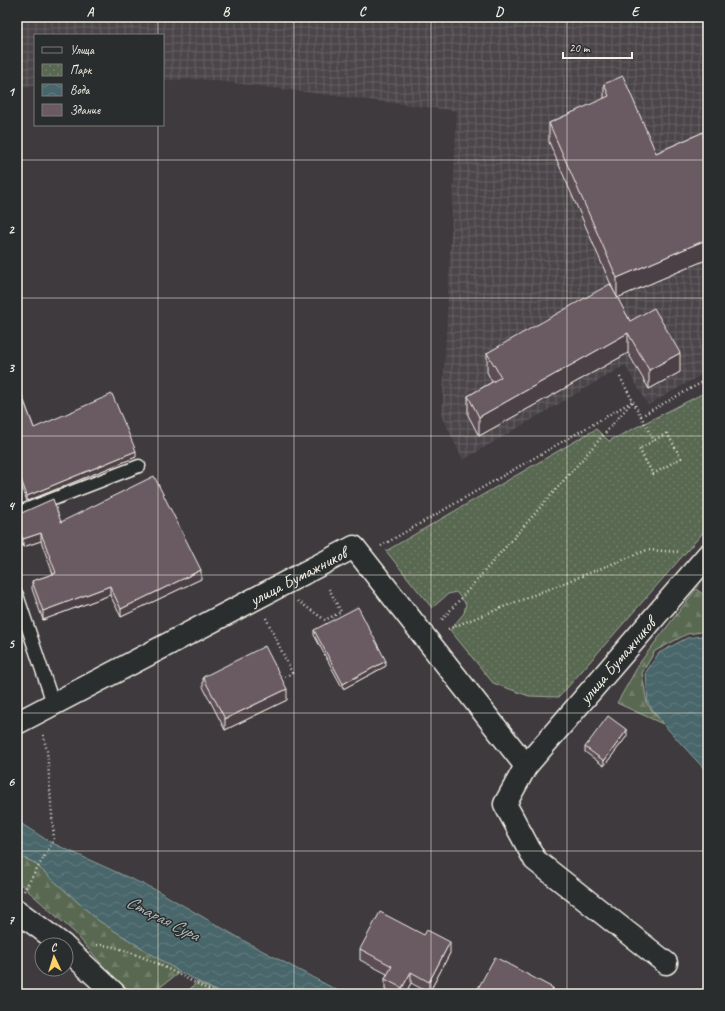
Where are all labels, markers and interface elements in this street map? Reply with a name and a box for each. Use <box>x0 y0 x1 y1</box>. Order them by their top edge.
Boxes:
text: A <box>87 4 95 20</box>
text: B <box>223 4 231 20</box>
text: C <box>359 4 367 20</box>
text: D <box>495 4 504 20</box>
text: E <box>632 4 641 20</box>
legend <box>34 34 164 126</box>
scale bar <box>563 34 632 60</box>
text: 20 m <box>569 40 591 56</box>
text: Улица <box>70 42 95 58</box>
text: Парк <box>70 62 93 78</box>
text: Вода <box>70 82 91 98</box>
text: 1 <box>8 84 16 100</box>
text: Здание <box>70 102 101 118</box>
text: 2 <box>8 222 15 238</box>
text: 3 <box>8 360 15 376</box>
text: 4 <box>8 498 16 514</box>
street label: улица Бумажников <box>245 541 353 611</box>
street label: улица Бумажников <box>574 610 662 708</box>
text: 5 <box>8 636 15 652</box>
text: 6 <box>8 774 15 790</box>
water label: Старая Сура <box>123 890 205 947</box>
text: 7 <box>8 912 15 928</box>
north arrow <box>34 937 74 977</box>
text: С <box>50 940 58 954</box>

